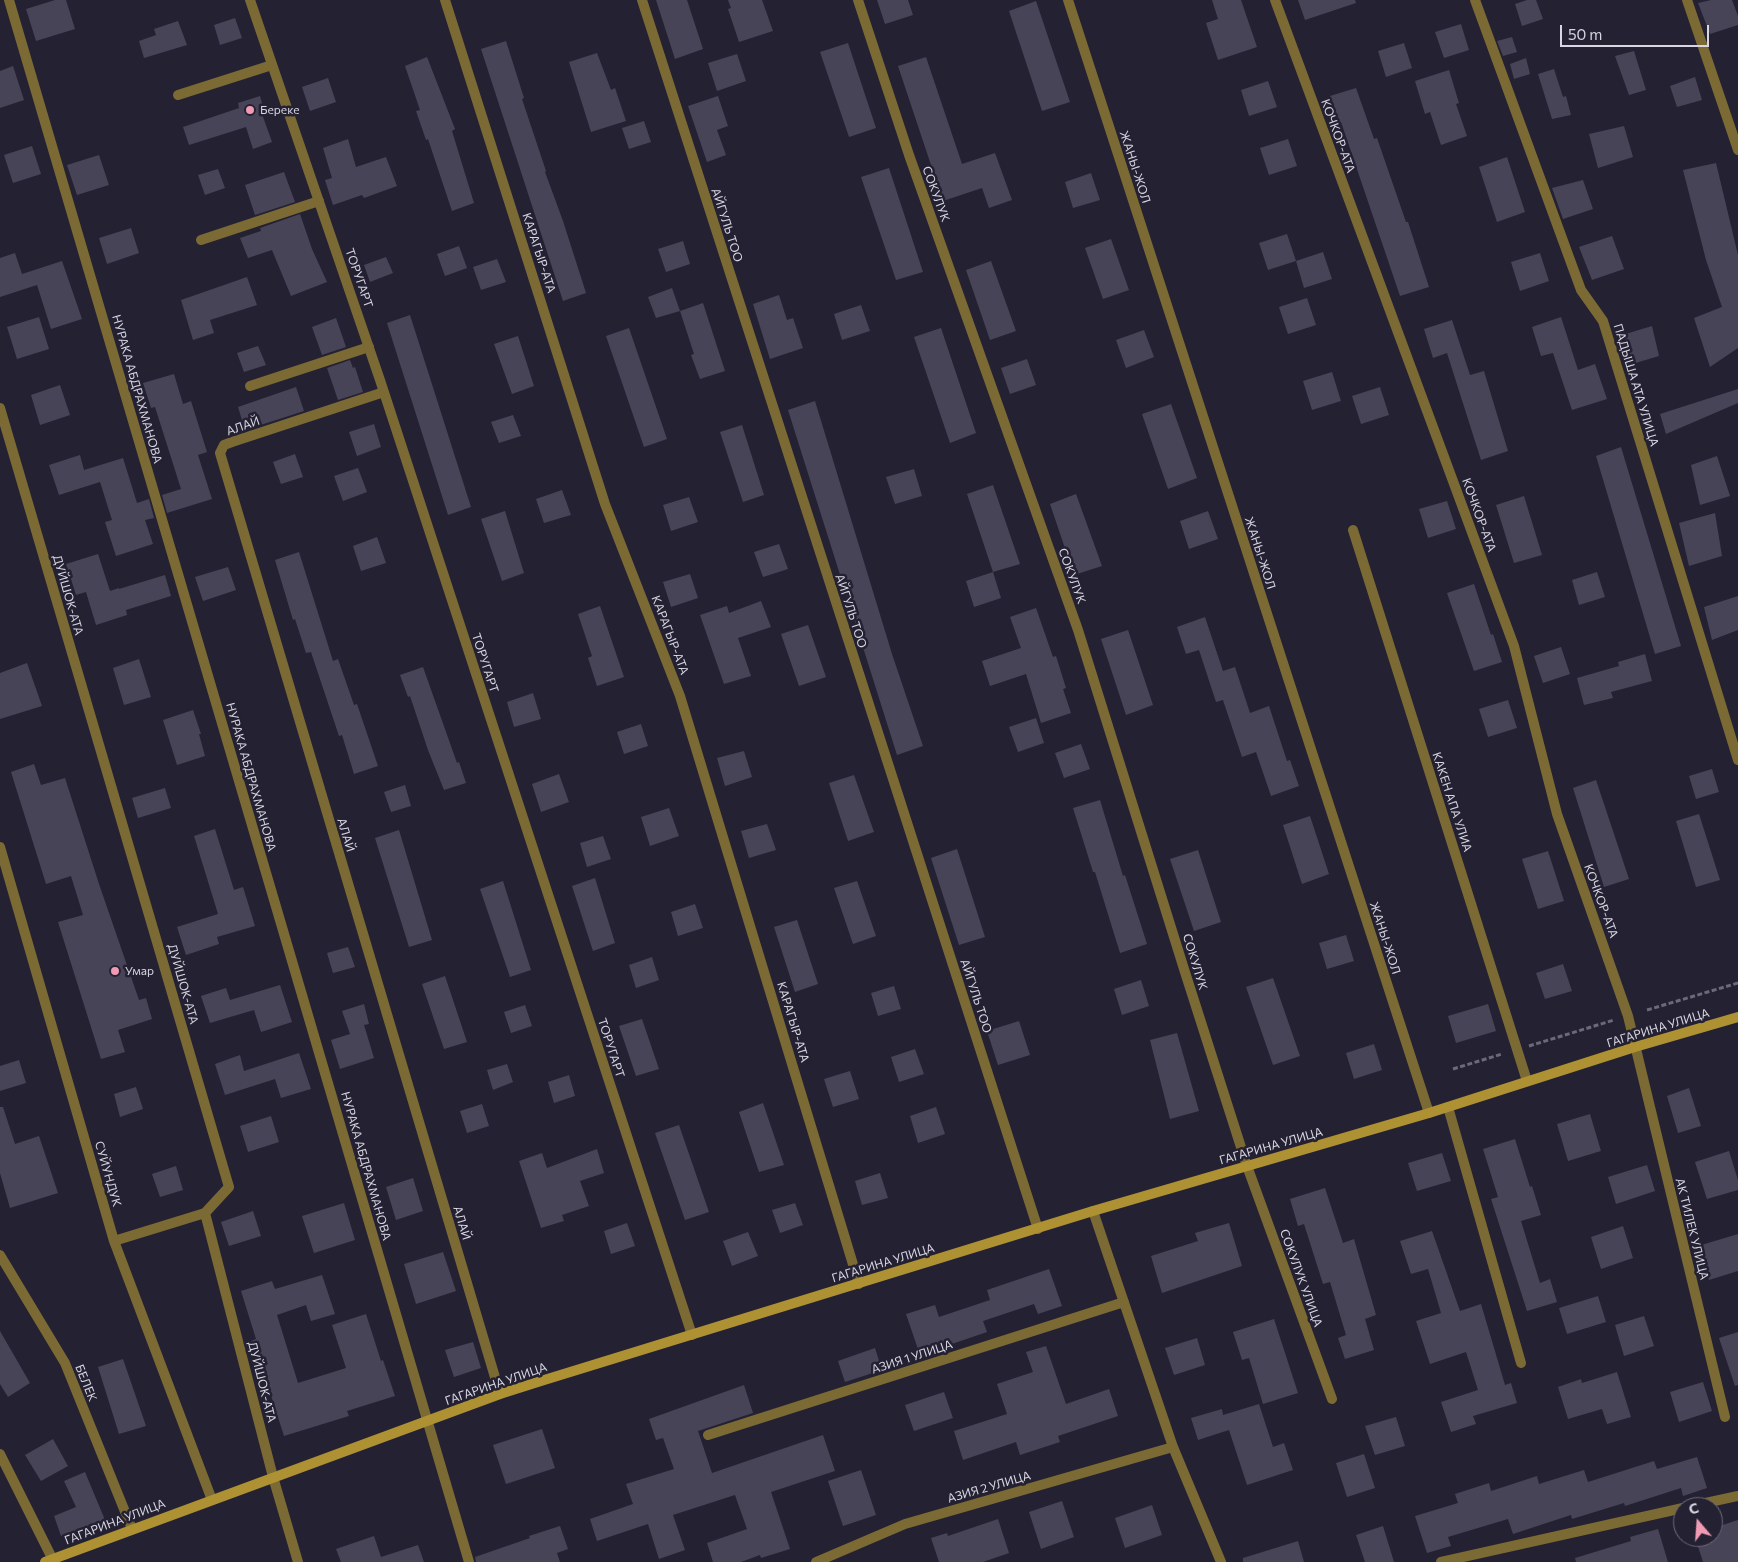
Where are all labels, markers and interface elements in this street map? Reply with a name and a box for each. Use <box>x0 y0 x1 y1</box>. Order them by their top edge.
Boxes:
scale bar <box>1563 15 1712 47</box>
text: 50 m <box>1568 25 1602 43</box>
street label: КОЧКОР-АТА <box>1318 97 1358 175</box>
place label: Береке <box>260 103 300 117</box>
marker: Береке <box>244 104 256 116</box>
street label: ЖАНЫ-ЖОЛ <box>1116 129 1154 205</box>
street label: СОКУЛУК <box>919 164 953 224</box>
street label: АЙГУЛЬ ТОО <box>708 186 746 264</box>
street label: КАРАГЫР-АТА <box>519 211 559 295</box>
street label: ТОРУГАРТ <box>342 246 376 310</box>
street label: НУРАКА АБДРАХМАНОВА <box>109 313 165 465</box>
street label: ПАДЫША АТА УЛИЦА <box>1610 322 1662 448</box>
street label: АЛАЙ <box>224 414 262 438</box>
street label: КОЧКОР-АТА <box>1459 476 1499 554</box>
street label: ЖАНЫ-ЖОЛ <box>1241 515 1279 591</box>
street label: СОКУЛУК <box>1055 546 1089 606</box>
street label: ДУЙШОК-АТА <box>50 553 86 637</box>
street label: АЙГУЛЬ ТОО <box>832 572 870 650</box>
street label: КАРАГЫР-АТА <box>648 593 692 677</box>
street label: ТОРУГАРТ <box>469 631 501 695</box>
street label: НУРАКА АБДРАХМАНОВА <box>223 701 279 853</box>
street label: КАКЕН АПА УЛИА <box>1429 750 1475 854</box>
street label: АЛАЙ <box>334 816 358 854</box>
street label: КОЧКОР-АТА <box>1581 862 1621 940</box>
street label: ЖАНЫ-ЖОЛ <box>1366 900 1404 976</box>
street label: СОКУЛУК <box>1180 932 1210 992</box>
street label: ДУЙШОК-АТА <box>165 942 201 1026</box>
street label: АЙГУЛЬ ТОО <box>957 957 995 1035</box>
place label: Умар <box>125 964 154 978</box>
marker: Умар <box>109 965 121 977</box>
street label: КАРАГЫР-АТА <box>774 980 812 1064</box>
street label: ГАГАРИНА УЛИЦА <box>1605 1006 1711 1050</box>
street label: ТОРУГАРТ <box>595 1016 627 1080</box>
street label: НУРАКА АБДРАХМАНОВА <box>338 1090 394 1242</box>
street label: ГАГАРИНА УЛИЦА <box>1218 1124 1324 1168</box>
street label: СУЙУНДУК <box>92 1140 124 1208</box>
street label: АК ТИЛЕК УЛИЦА <box>1672 1177 1712 1281</box>
street label: АЛАЙ <box>450 1204 474 1242</box>
street label: СОКУЛУК УЛИЦА <box>1277 1227 1325 1329</box>
street label: ГАГАРИНА УЛИЦА <box>830 1241 936 1285</box>
street label: АЗИЯ 1 УЛИЦА <box>870 1337 954 1377</box>
street label: ДУЙШОК-АТА <box>245 1340 279 1424</box>
street label: ГАГАРИНА УЛИЦА <box>443 1360 549 1408</box>
street label: БЕЛЕК <box>72 1362 100 1404</box>
street label: АЗИЯ 2 УЛИЦА <box>946 1468 1032 1506</box>
street label: ГАГАРИНА УЛИЦА <box>63 1496 167 1548</box>
north arrow <box>1673 1497 1723 1547</box>
text: С <box>1686 1499 1701 1518</box>

